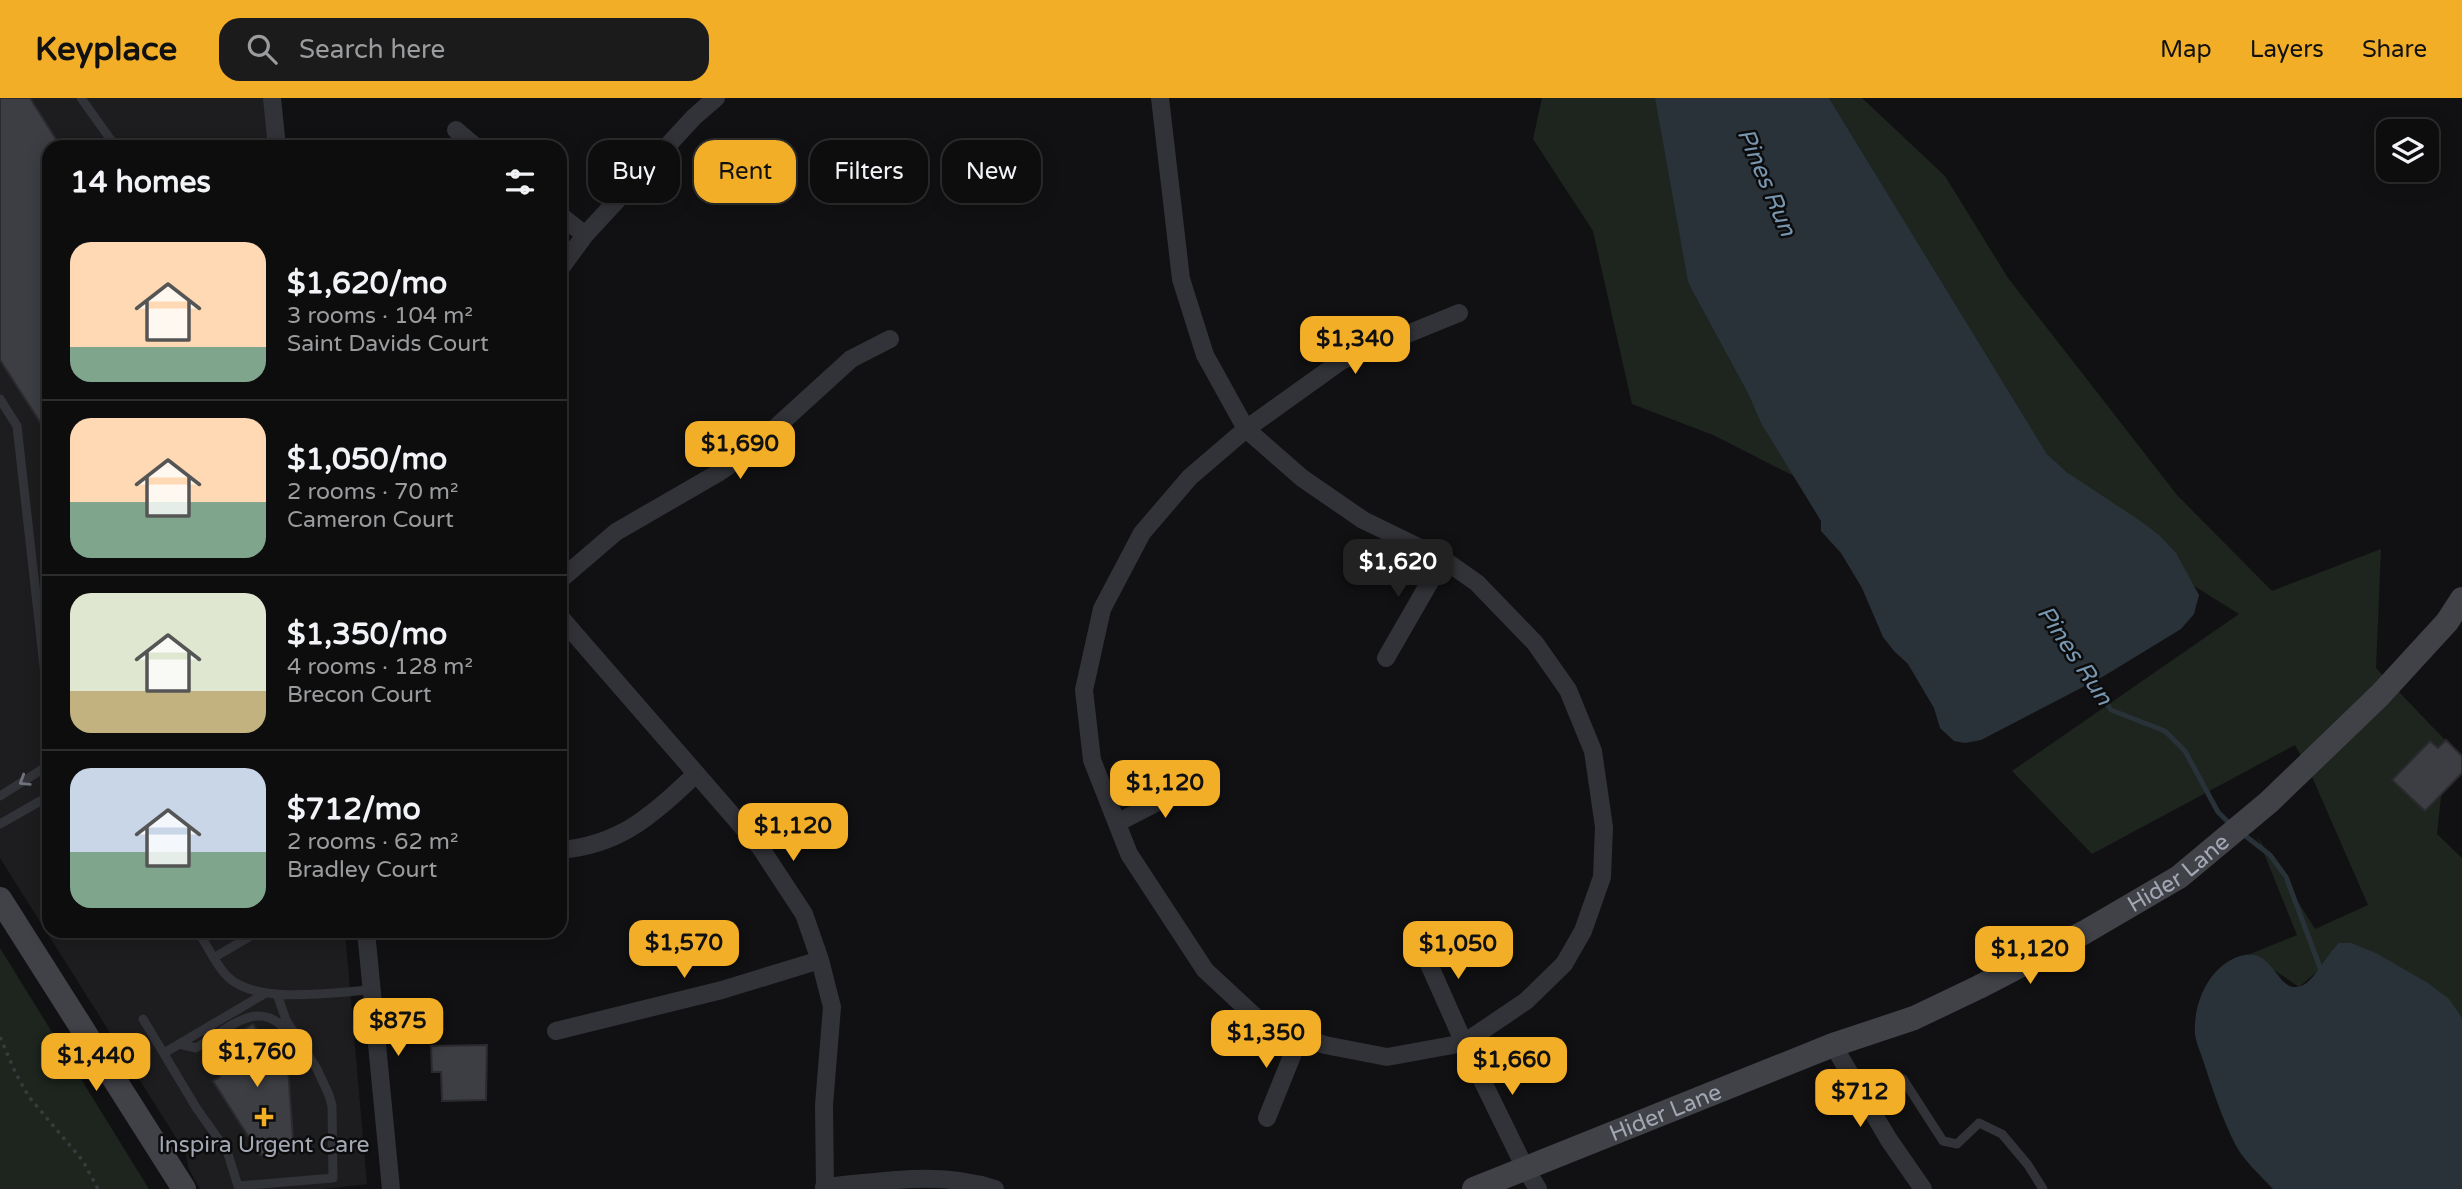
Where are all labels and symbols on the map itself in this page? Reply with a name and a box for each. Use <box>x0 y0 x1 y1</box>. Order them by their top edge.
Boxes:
water label: Pines Run <box>1731 124 1803 242</box>
pin: $1,340 <box>1298 316 1412 376</box>
pin: $1,690 <box>683 422 797 481</box>
pin: $1,620 <box>1341 540 1455 599</box>
water label: Pines Run <box>2031 600 2119 712</box>
pin: $1,120 <box>1108 760 1222 820</box>
one-way arrow <box>19 772 32 785</box>
pin: $1,120 <box>736 804 850 863</box>
street label: Hider Lane <box>2123 828 2235 919</box>
pin: $1,570 <box>627 920 741 980</box>
pin: $1,050 <box>1401 922 1515 981</box>
pin: $1,120 <box>1973 926 2087 986</box>
pin: $875 <box>357 998 439 1058</box>
pin: $1,350 <box>1209 1010 1323 1070</box>
pin: $1,760 <box>200 1030 314 1089</box>
pin: $1,440 <box>39 1034 153 1093</box>
pin: $1,660 <box>1455 1038 1569 1097</box>
pin: $712 <box>1819 1070 1901 1129</box>
street label: Hider Lane <box>1605 1078 1726 1148</box>
marker: Inspira Urgent Care <box>254 1107 274 1127</box>
place label: Inspira Urgent Care <box>158 1131 370 1159</box>

